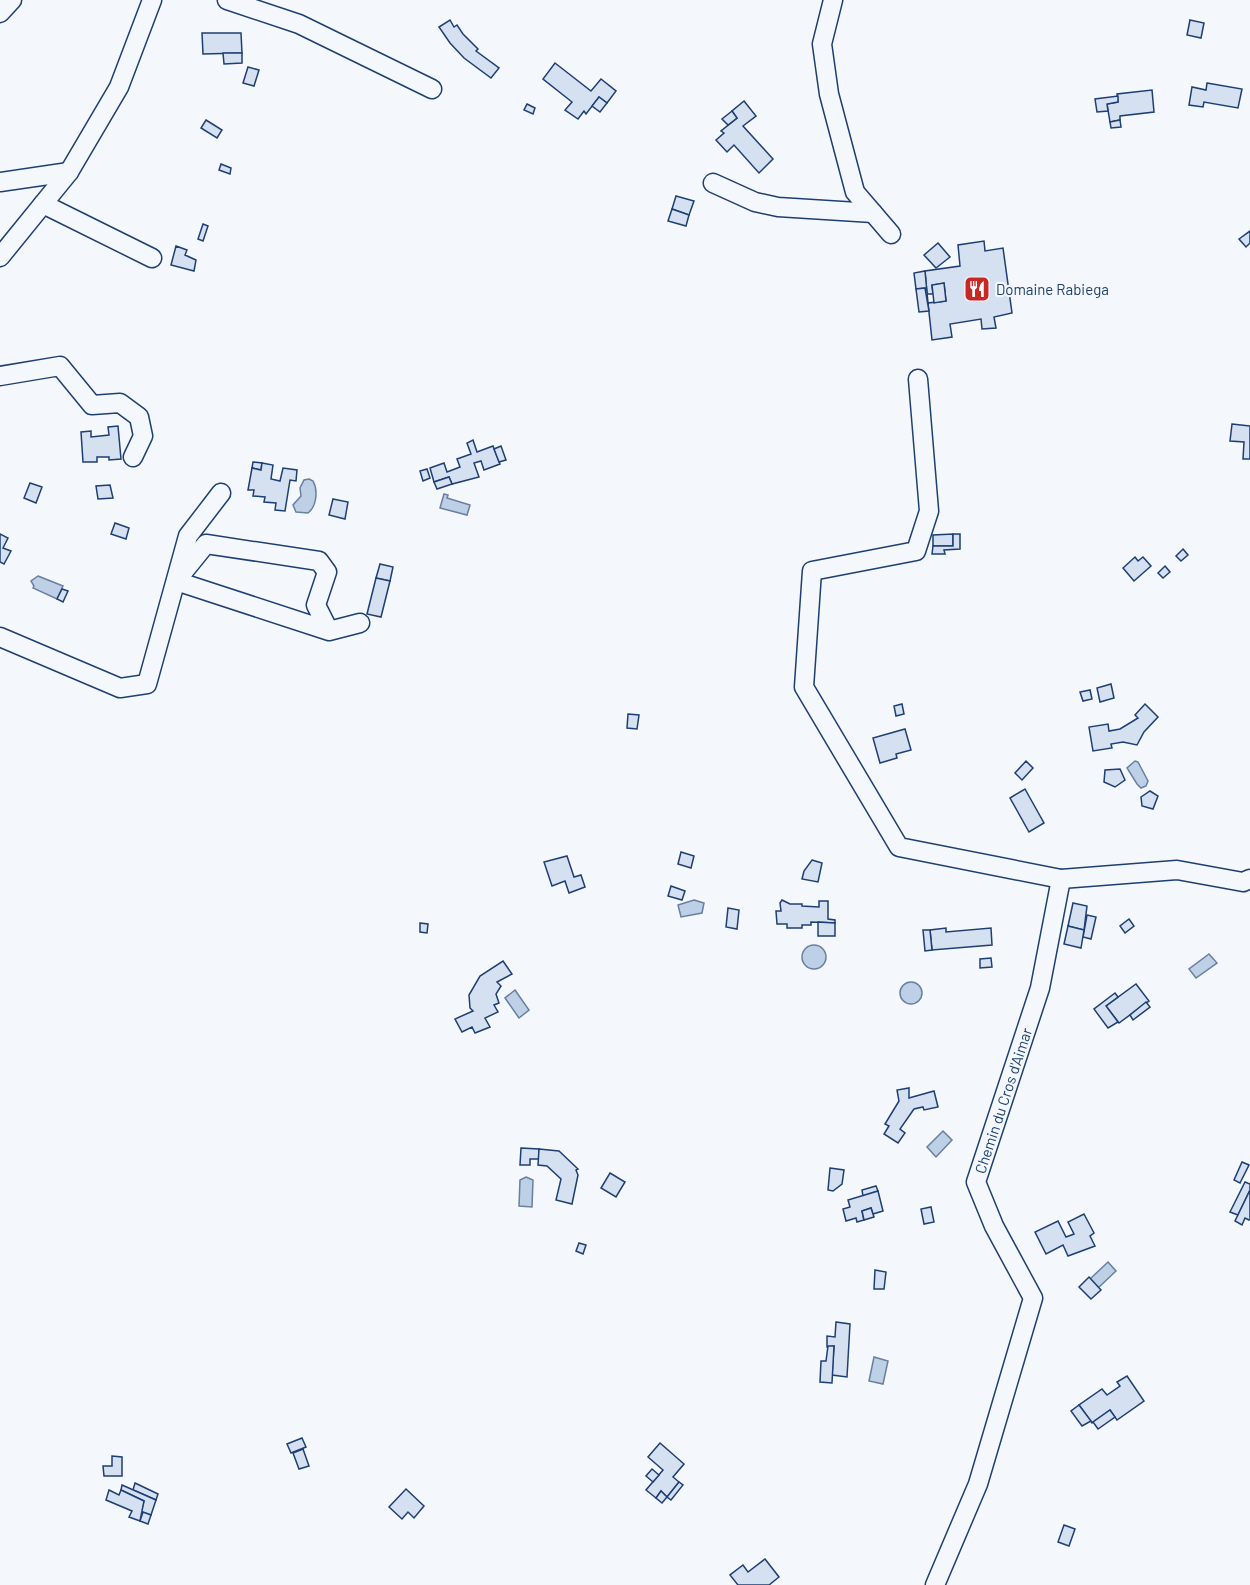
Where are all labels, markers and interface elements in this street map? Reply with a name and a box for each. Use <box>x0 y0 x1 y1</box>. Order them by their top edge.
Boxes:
restaurant icon: Domaine Rabiega <box>962 274 992 304</box>
place label: Domaine Rabiega <box>996 280 1109 298</box>
street label: Chemin du Cros d'Aimar <box>970 1025 1035 1176</box>

